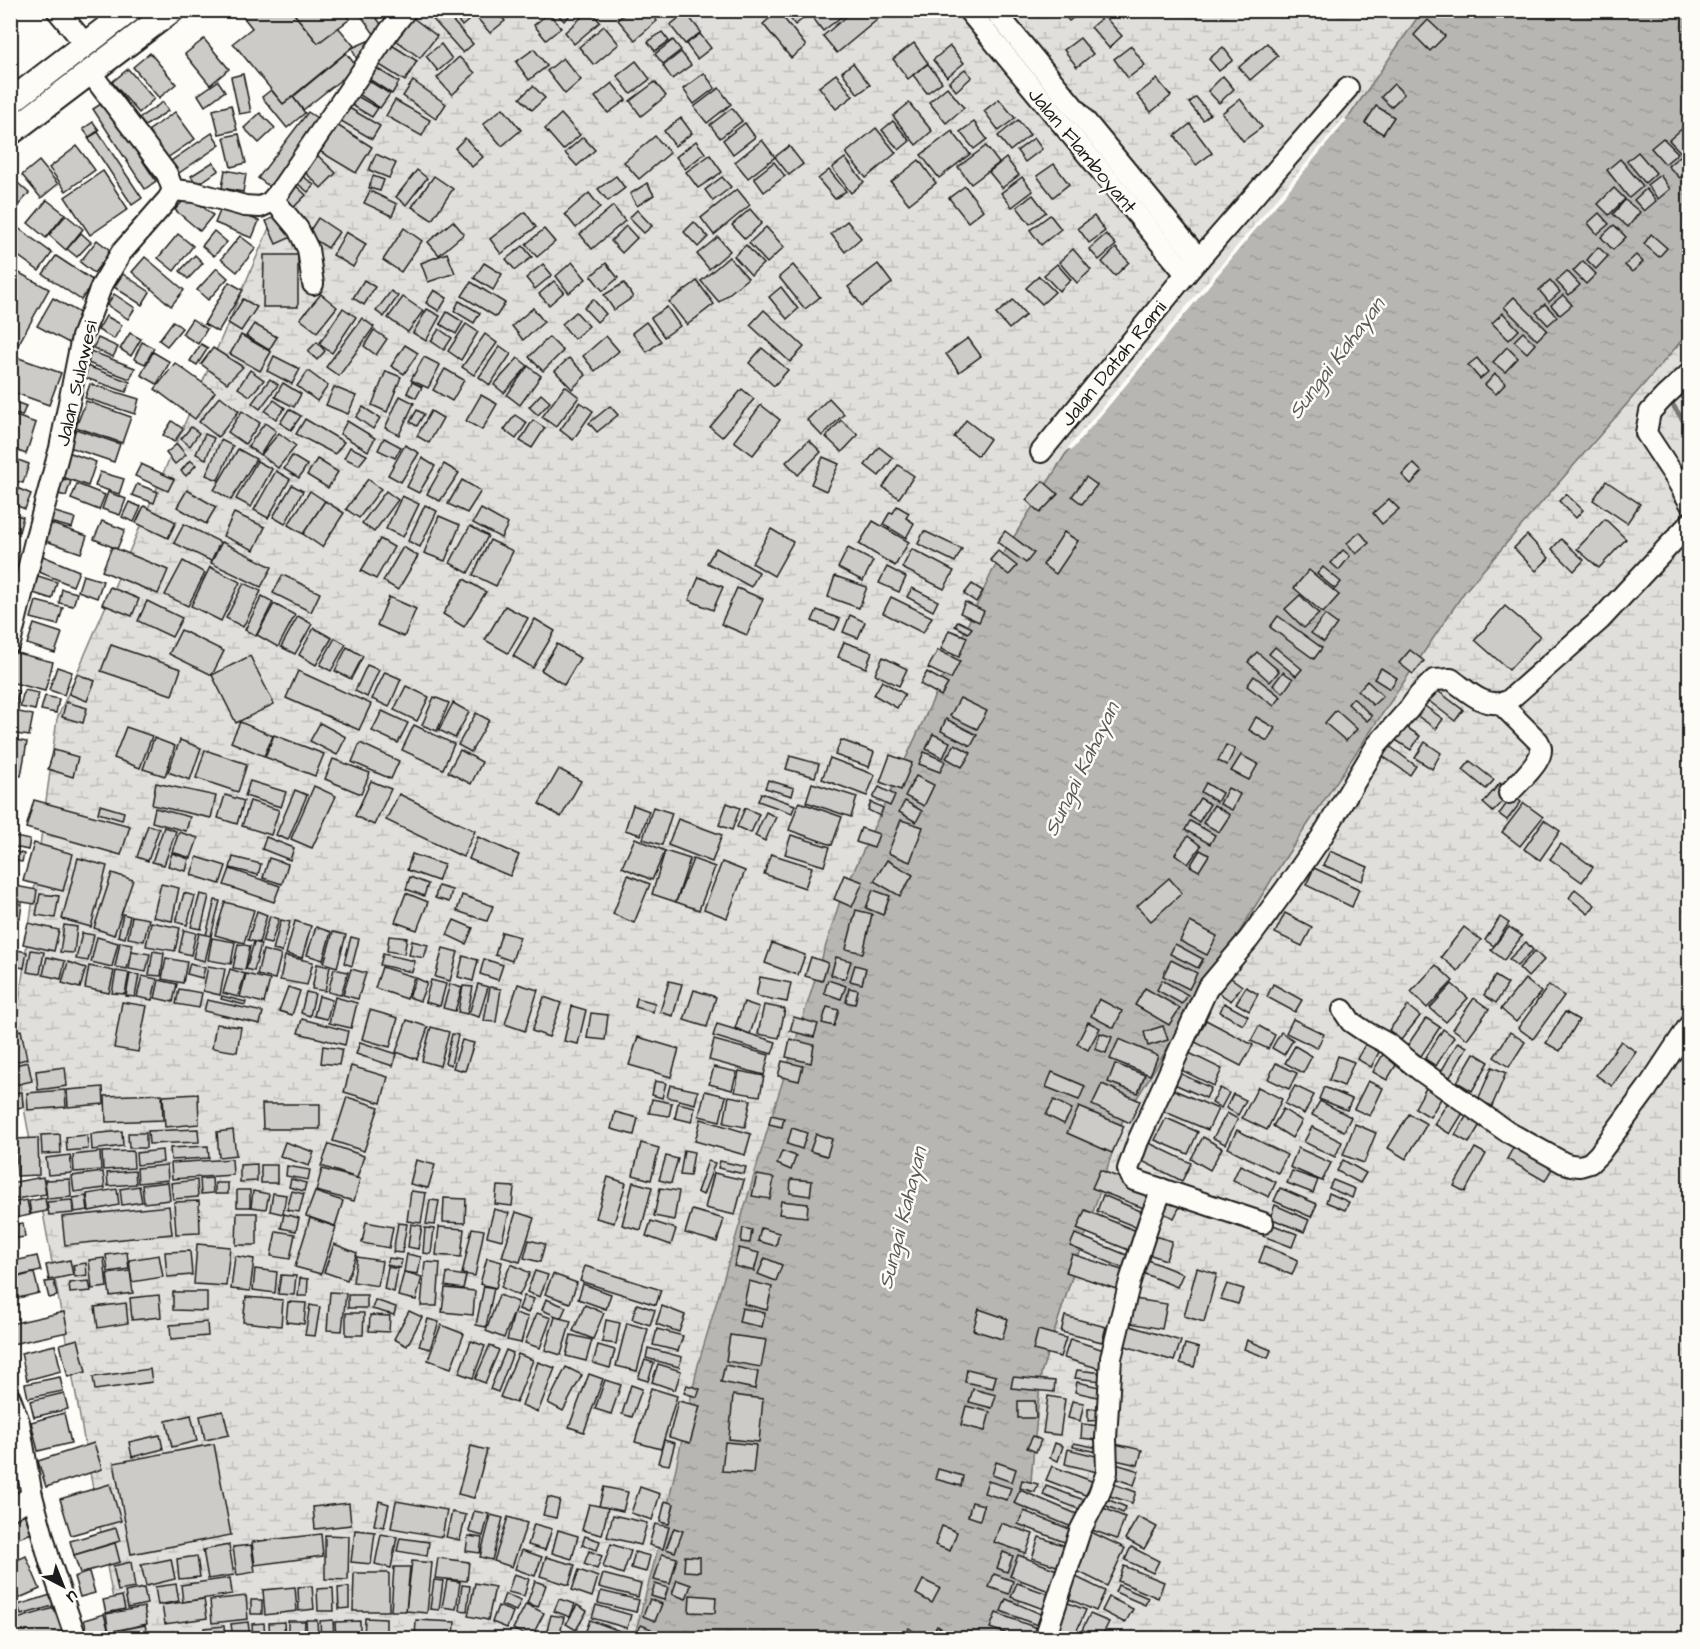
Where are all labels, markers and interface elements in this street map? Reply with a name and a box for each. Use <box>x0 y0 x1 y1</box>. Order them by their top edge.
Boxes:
street label: Jalan Flamboyant <box>1020 82 1143 220</box>
water label: Sungai Kahayan <box>1281 290 1393 426</box>
street label: Jalan Datah Rami <box>1054 295 1173 432</box>
street label: Jalan Sulawesi <box>49 317 105 449</box>
water label: Sungai Kahayan <box>1037 696 1128 841</box>
water label: Sungai Kahayan <box>871 1143 935 1292</box>
north arrow <box>33 1556 93 1616</box>
text: U <box>62 1585 83 1608</box>

